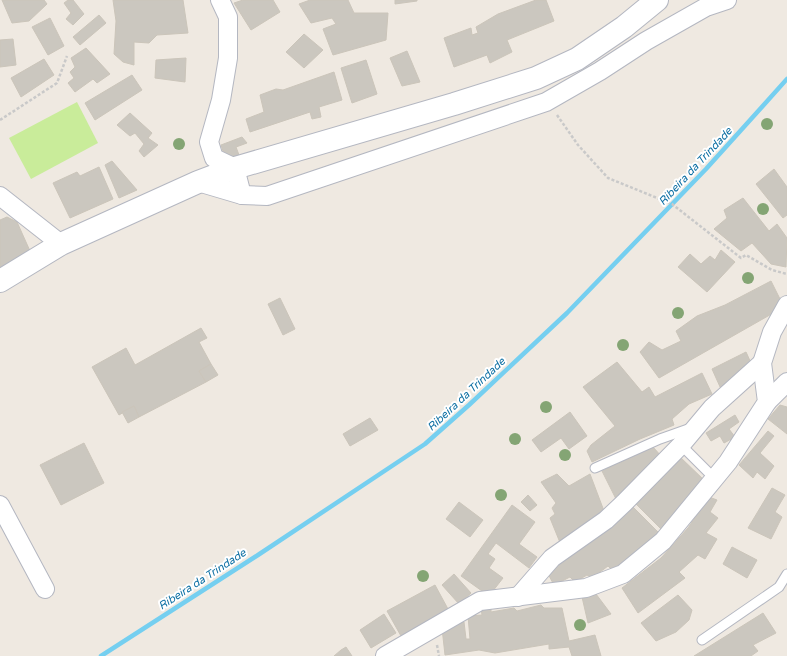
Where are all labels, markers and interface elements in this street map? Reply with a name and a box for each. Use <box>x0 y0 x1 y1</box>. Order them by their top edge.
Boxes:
water label: Ribeira da Trindade <box>656 124 735 208</box>
water label: Ribeira da Trindade <box>425 354 509 434</box>
water label: Ribeira da Trindade <box>156 546 249 613</box>

